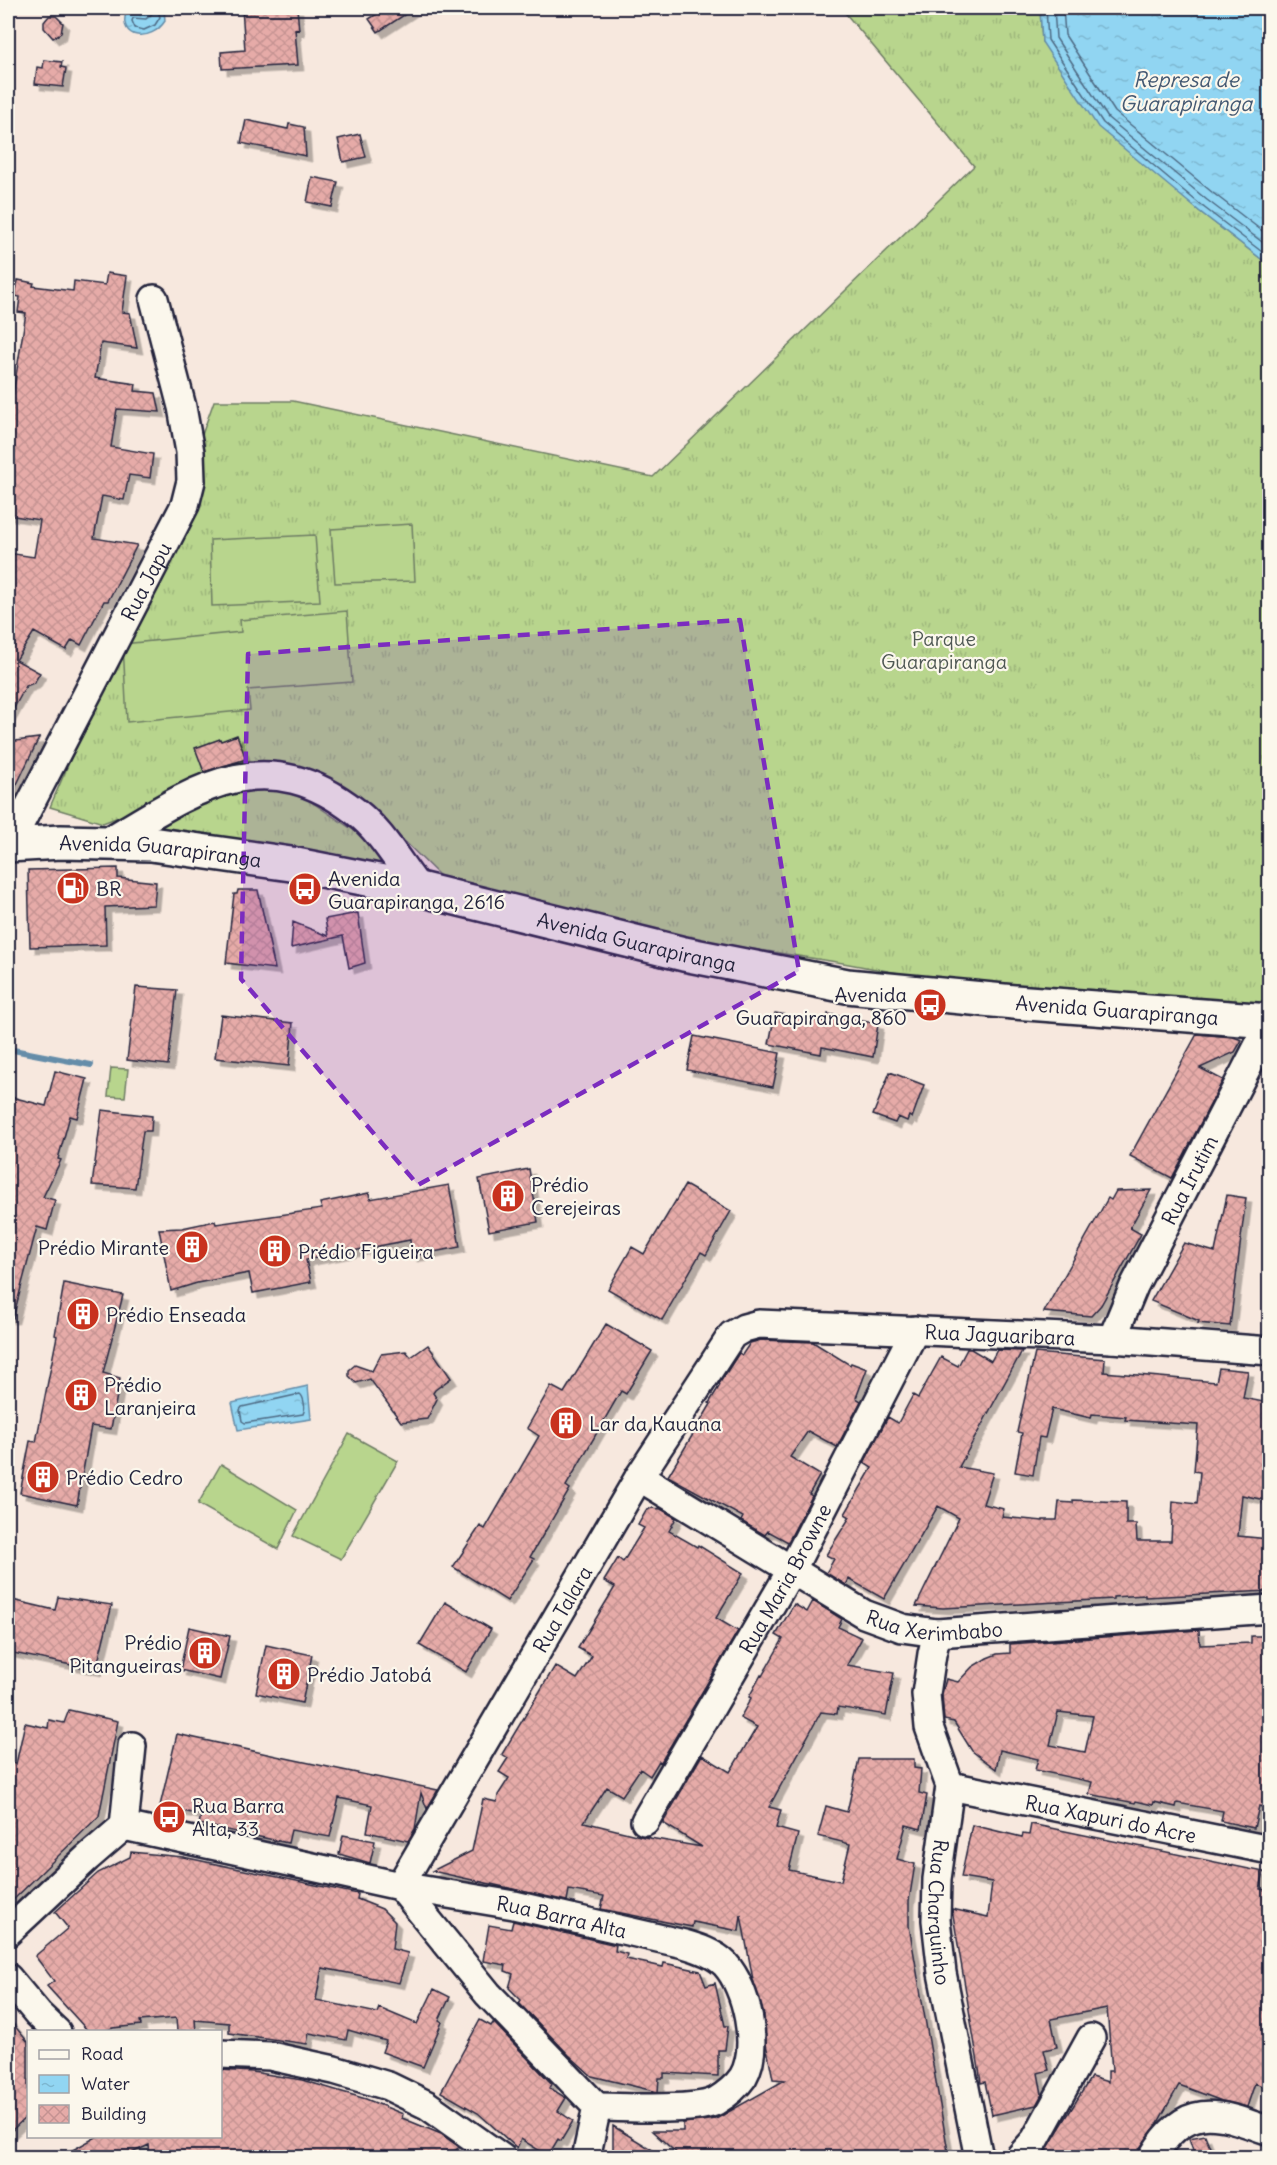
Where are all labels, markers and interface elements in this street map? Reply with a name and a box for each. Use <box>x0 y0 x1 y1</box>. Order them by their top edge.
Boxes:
water label: Represa de Guarapiranga <box>1120 66 1253 117</box>
street label: Rua Japu <box>115 538 176 625</box>
park label: Parque Guarapiranga <box>881 626 1007 674</box>
street label: Avenida Guarapiranga <box>59 829 263 872</box>
place label: Avenida Guarapiranga, 2616 <box>328 866 505 914</box>
fuel station icon: BR <box>55 870 91 906</box>
bus stop icon: Avenida Guarapiranga, 2616 <box>287 871 323 907</box>
place label: BR <box>96 876 122 901</box>
street label: Avenida Guarapiranga <box>535 906 738 976</box>
place label: Avenida Guarapiranga, 860 <box>736 982 907 1030</box>
bus stop icon: Avenida Guarapiranga, 860 <box>912 987 948 1023</box>
street label: Avenida Guarapiranga <box>1015 990 1219 1030</box>
street label: Rua Irutim <box>1155 1131 1222 1229</box>
place label: Prédio Cerejeiras <box>531 1172 621 1220</box>
building icon: Prédio Cerejeiras <box>490 1178 526 1214</box>
building icon: Prédio Mirante <box>174 1229 210 1265</box>
building icon: Prédio Figueira <box>257 1233 293 1269</box>
place label: Prédio Mirante <box>38 1235 169 1260</box>
place label: Prédio Figueira <box>298 1239 434 1264</box>
building icon: Prédio Enseada <box>65 1296 101 1332</box>
place label: Prédio Enseada <box>106 1302 246 1327</box>
street label: Rua Jaguaribara <box>924 1319 1076 1350</box>
place label: Prédio Laranjeira <box>104 1372 196 1420</box>
building icon: Prédio Laranjeira <box>63 1377 99 1413</box>
building icon: Lar da Kauana <box>548 1405 584 1441</box>
place label: Lar da Kauana <box>589 1411 722 1436</box>
building icon: Prédio Cedro <box>25 1459 61 1495</box>
place label: Prédio Cedro <box>66 1465 183 1490</box>
street label: Rua Maria Browne <box>733 1499 836 1658</box>
street label: Rua Talara <box>527 1561 597 1657</box>
street label: Rua Xerimbabo <box>863 1603 1003 1646</box>
place label: Prédio Pitangueiras <box>69 1630 182 1678</box>
building icon: Prédio Pitangueiras <box>187 1635 223 1671</box>
building icon: Prédio Jatobá <box>266 1656 302 1692</box>
place label: Prédio Jatobá <box>307 1662 432 1687</box>
street label: Rua Xapuri do Acre <box>1023 1789 1199 1847</box>
place label: Rua Barra Alta, 33 <box>192 1793 284 1841</box>
bus stop icon: Rua Barra Alta, 33 <box>151 1799 187 1835</box>
street label: Rua Charquinho <box>923 1838 957 1987</box>
street label: Rua Barra Alta <box>495 1890 629 1943</box>
legend <box>27 2030 222 2138</box>
text: Road <box>81 2042 124 2065</box>
text: Water <box>81 2072 131 2095</box>
text: Building <box>81 2102 146 2125</box>

